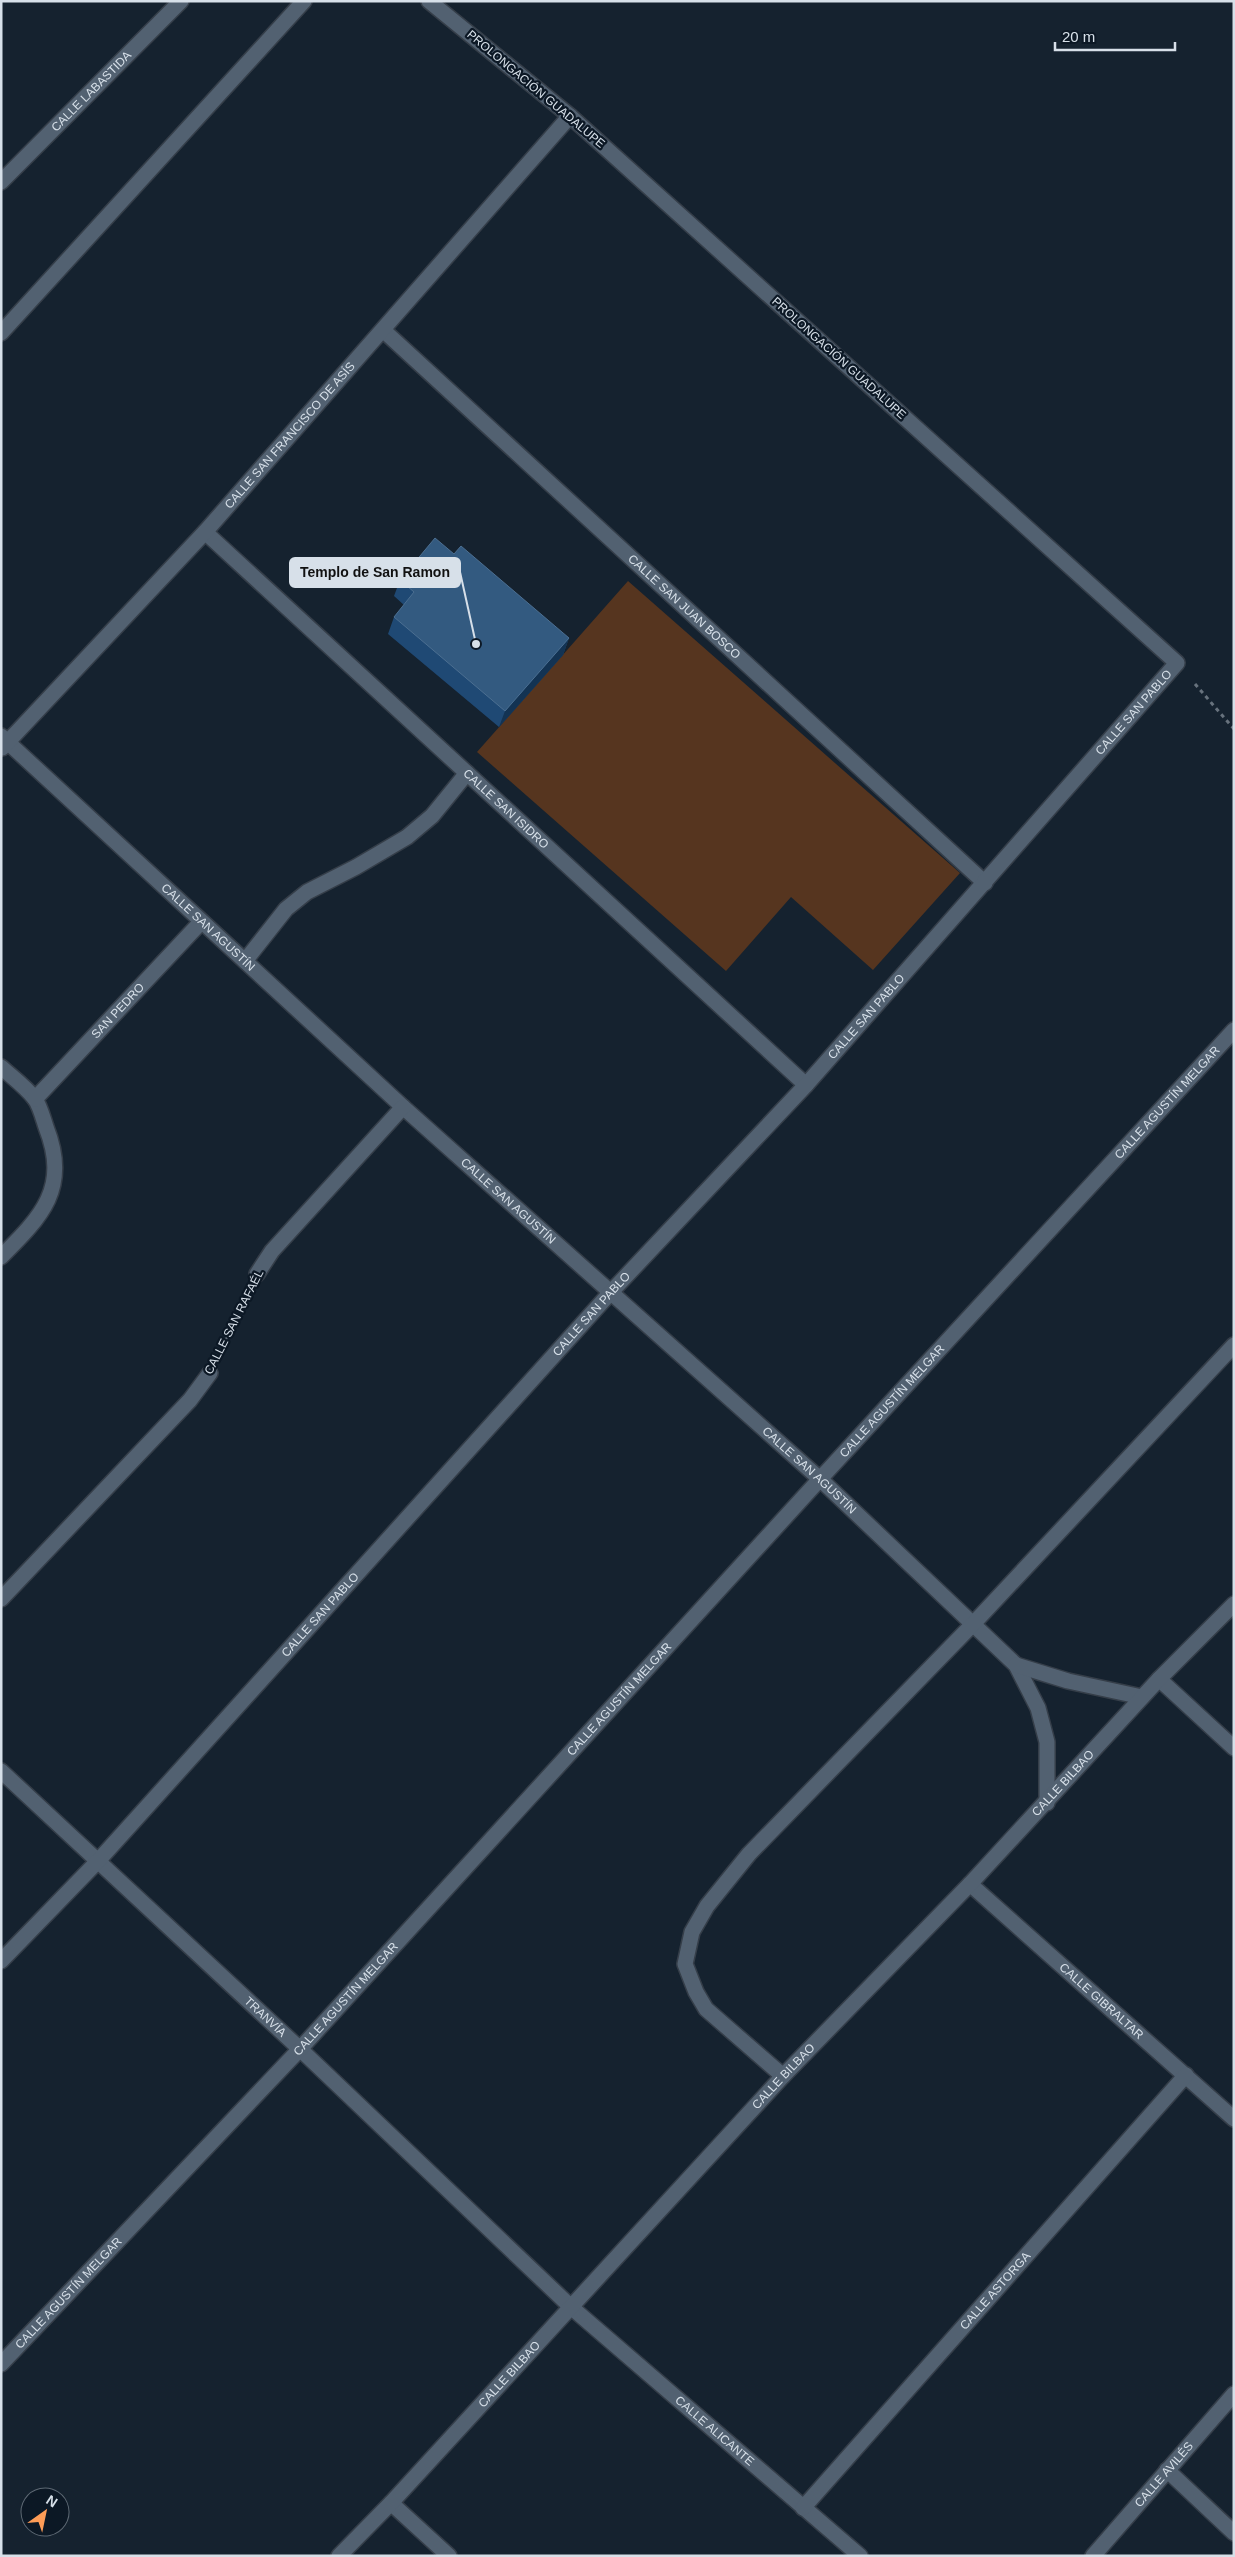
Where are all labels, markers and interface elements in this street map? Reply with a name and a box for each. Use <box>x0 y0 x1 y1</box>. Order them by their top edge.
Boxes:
scale bar <box>1055 20 1175 52</box>
street label: PROLONGACIÓN GUADALUPE <box>464 27 608 151</box>
text: 20 m <box>1062 28 1095 45</box>
street label: CALLE LABASTIDA <box>48 48 134 134</box>
street label: PROLONGACIÓN GUADALUPE <box>769 293 910 422</box>
street label: CALLE SAN FRANCISCO DE ASÍS <box>222 359 358 511</box>
street label: CALLE SAN JUAN BOSCO <box>625 552 743 662</box>
callout: Templo de San Ramon <box>290 558 460 587</box>
text: Templo de San Ramon <box>300 564 450 580</box>
street label: CALLE SAN PABLO <box>1092 667 1175 758</box>
street label: CALLE SAN ISIDRO <box>460 766 552 852</box>
street label: CALLE SAN AGUSTÍN <box>159 881 258 974</box>
street label: CALLE SAN PABLO <box>825 971 907 1062</box>
street label: SAN PEDRO <box>88 980 147 1041</box>
street label: CALLE AGUSTÍN MELGAR <box>1112 1043 1223 1162</box>
street label: CALLE SAN AGUSTÍN <box>458 1155 558 1247</box>
street label: CALLE SAN RAFAÉL <box>201 1267 267 1377</box>
street label: CALLE SAN PABLO <box>550 1269 633 1359</box>
street label: CALLE AGUSTÍN MELGAR <box>837 1341 948 1460</box>
street label: CALLE SAN AGUSTÍN <box>759 1424 859 1517</box>
street label: CALLE SAN PABLO <box>279 1570 362 1660</box>
street label: CALLE AGUSTÍN MELGAR <box>564 1639 675 1759</box>
street label: CALLE BILBAO <box>1029 1747 1097 1819</box>
street label: CALLE AGUSTÍN MELGAR <box>290 1939 401 2058</box>
street label: CALLE GIBRALTAR <box>1057 1960 1147 2042</box>
street label: TRANVÍA <box>242 1994 289 2040</box>
street label: CALLE BILBAO <box>749 2041 818 2112</box>
street label: CALLE AGUSTÍN MELGAR <box>12 2234 125 2351</box>
street label: CALLE ASTORGA <box>957 2249 1033 2333</box>
street label: CALLE BILBAO <box>475 2338 543 2410</box>
street label: CALLE ALICANTE <box>672 2393 757 2469</box>
street label: CALLE AVILÉS <box>1132 2439 1196 2510</box>
north arrow <box>20 2487 70 2537</box>
text: N <box>43 2492 61 2511</box>

